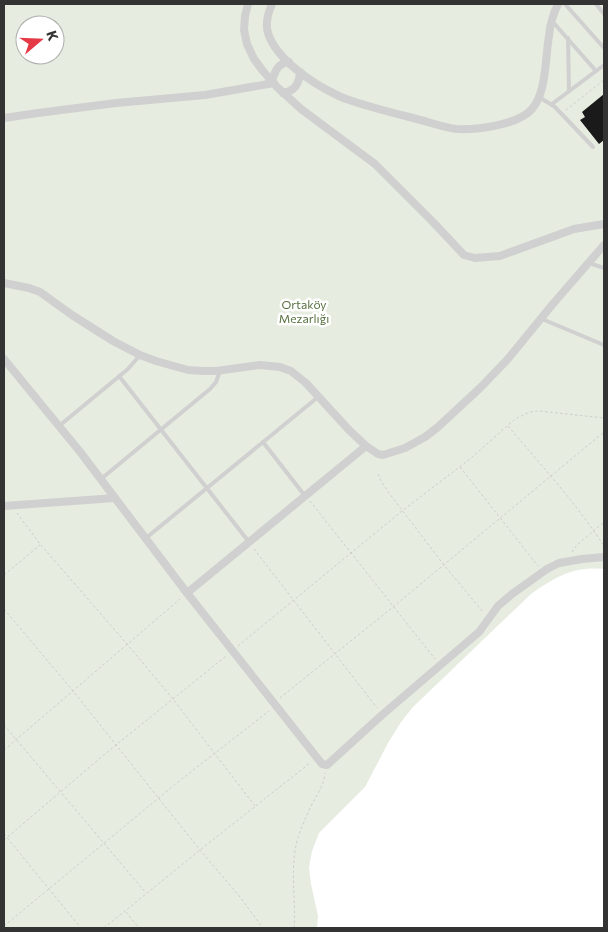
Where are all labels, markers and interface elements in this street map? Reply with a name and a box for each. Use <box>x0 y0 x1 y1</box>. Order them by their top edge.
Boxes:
north arrow <box>15 15 65 65</box>
text: K <box>43 28 62 43</box>
park label: Ortaköy Mezarlığı <box>279 297 329 325</box>

